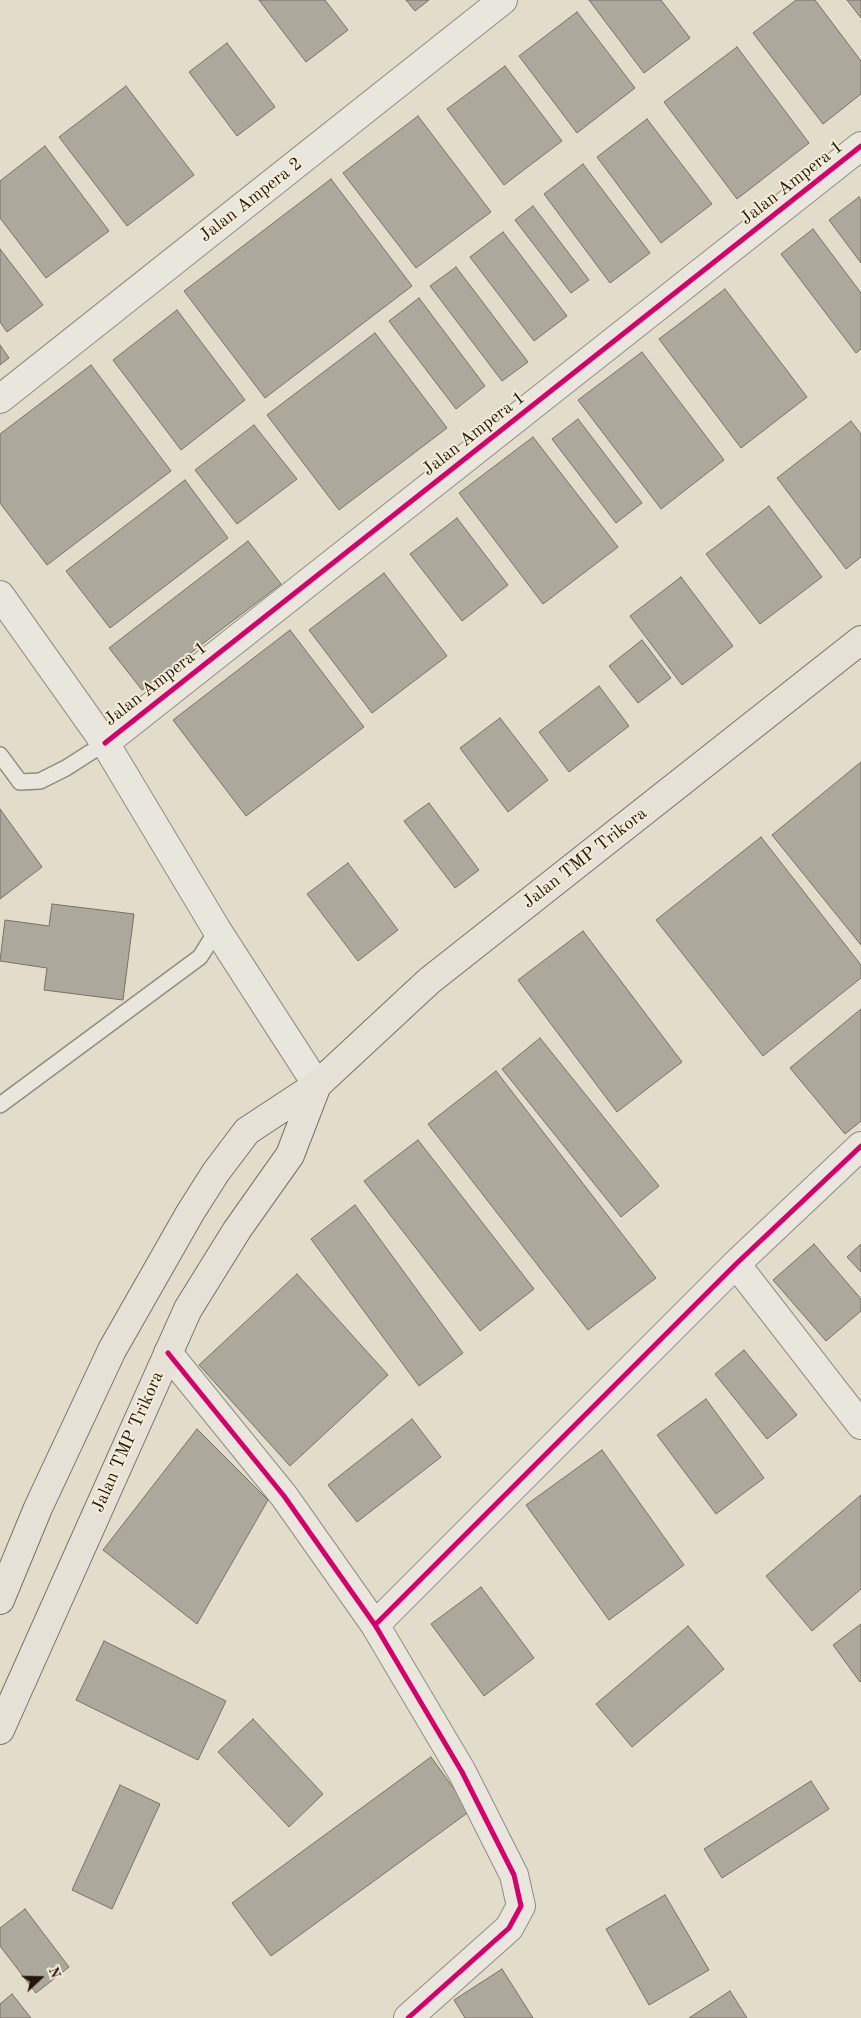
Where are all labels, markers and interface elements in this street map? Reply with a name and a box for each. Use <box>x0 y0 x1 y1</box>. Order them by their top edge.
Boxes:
street label: Jalan Ampera 1 <box>736 136 848 230</box>
street label: Jalan Ampera 2 <box>195 153 307 247</box>
street label: Jalan Ampera 1 <box>418 387 530 481</box>
street label: Jalan Ampera 1 <box>100 637 212 731</box>
street label: Jalan TMP Trikora <box>518 803 652 913</box>
street label: Jalan TMP Trikora <box>87 1368 169 1516</box>
north arrow <box>15 1953 65 2003</box>
text: N <box>46 1965 62 1980</box>

